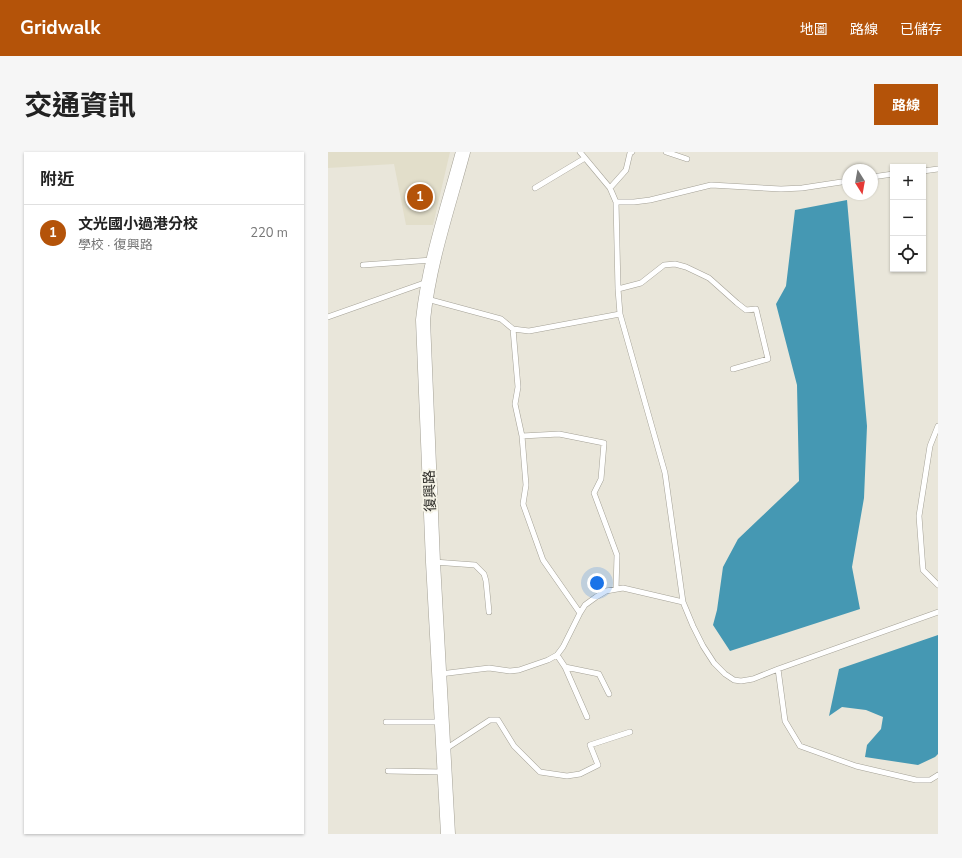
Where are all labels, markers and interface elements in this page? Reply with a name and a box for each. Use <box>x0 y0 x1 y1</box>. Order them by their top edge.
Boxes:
text: Gridwalk <box>20 15 100 41</box>
text: 地圖 <box>800 20 828 39</box>
text: 路線 <box>850 20 878 39</box>
text: 已儲存 <box>900 20 942 39</box>
button: 路線 <box>874 84 938 125</box>
text: 交通資訊 <box>24 87 136 125</box>
north arrow <box>842 164 878 200</box>
map controls <box>890 164 926 272</box>
button: + <box>890 164 926 200</box>
text: 附近 <box>40 168 74 191</box>
pin: 1 <box>407 182 433 212</box>
button: − <box>890 200 926 236</box>
text: 文光國小過港分校 <box>78 214 198 234</box>
text: 1 <box>49 224 57 242</box>
text: 220 m <box>250 224 288 242</box>
text: 學校 · 復興路 <box>78 236 153 254</box>
button: locate <box>890 236 926 272</box>
street label: 復興路 <box>420 470 440 512</box>
your location <box>587 573 607 593</box>

